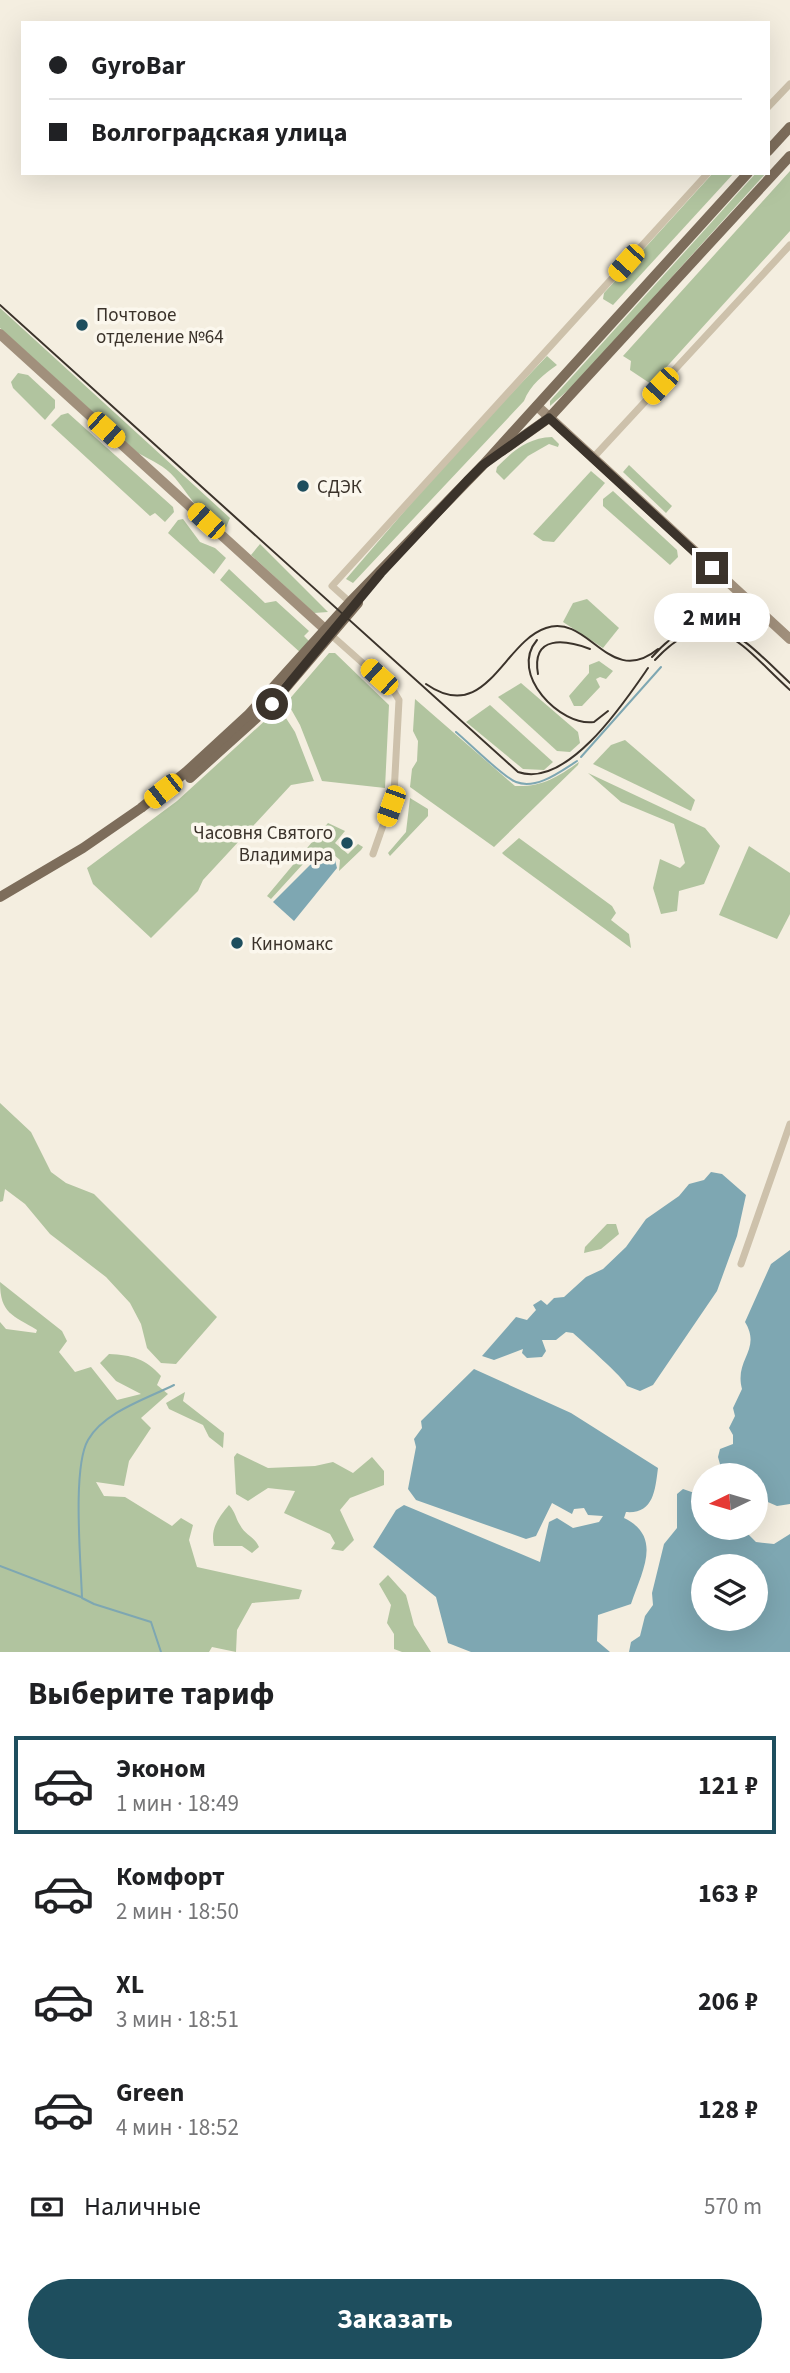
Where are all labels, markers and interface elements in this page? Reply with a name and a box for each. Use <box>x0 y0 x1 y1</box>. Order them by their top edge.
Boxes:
text: GyroBar <box>91 47 185 84</box>
text: Волгоградская улица <box>91 114 347 151</box>
car <box>605 240 648 286</box>
place label: Почтовое отделение №64 <box>96 302 224 351</box>
marker: Почтовое отделение №64 <box>74 317 90 333</box>
car <box>638 363 683 409</box>
car <box>84 408 129 452</box>
place label: СДЭК <box>317 474 362 501</box>
marker: СДЭК <box>295 478 311 494</box>
car <box>184 499 229 543</box>
route end <box>696 552 728 584</box>
callout: 2 мин <box>654 592 770 642</box>
text: 2 мин <box>683 601 741 634</box>
car <box>357 655 402 699</box>
route start <box>256 688 288 720</box>
car <box>140 770 187 812</box>
car <box>374 783 409 829</box>
place label: Часовня Святого Владимира <box>193 820 333 869</box>
marker: Часовня Святого Владимира <box>339 835 355 851</box>
place label: Киномакс <box>251 931 333 958</box>
marker: Киномакс <box>229 935 245 951</box>
north arrow <box>691 1463 768 1540</box>
map controls <box>691 1463 768 1631</box>
button: layers <box>691 1554 768 1631</box>
text: Выберите тариф <box>28 1671 275 1717</box>
text: Эконом <box>116 1750 206 1787</box>
icon: car <box>32 1754 95 1817</box>
text: 121 ₽ <box>698 1767 758 1804</box>
text: 1 мин · 18:49 <box>116 1787 239 1820</box>
text: Комфорт <box>116 1858 225 1895</box>
icon: car <box>32 1862 95 1925</box>
text: 163 ₽ <box>698 1875 758 1912</box>
text: 2 мин · 18:50 <box>116 1895 239 1928</box>
text: XL <box>116 1966 144 2003</box>
icon: car <box>32 1970 95 2033</box>
text: 206 ₽ <box>698 1983 758 2020</box>
text: 3 мин · 18:51 <box>116 2003 239 2036</box>
text: Green <box>116 2074 184 2111</box>
icon: car <box>32 2078 95 2141</box>
text: 128 ₽ <box>698 2091 758 2128</box>
text: 4 мин · 18:52 <box>116 2111 239 2144</box>
icon: cash <box>28 2188 66 2226</box>
text: Наличные <box>84 2188 201 2225</box>
text: 570 m <box>704 2190 762 2223</box>
button: Заказать <box>28 2279 762 2359</box>

